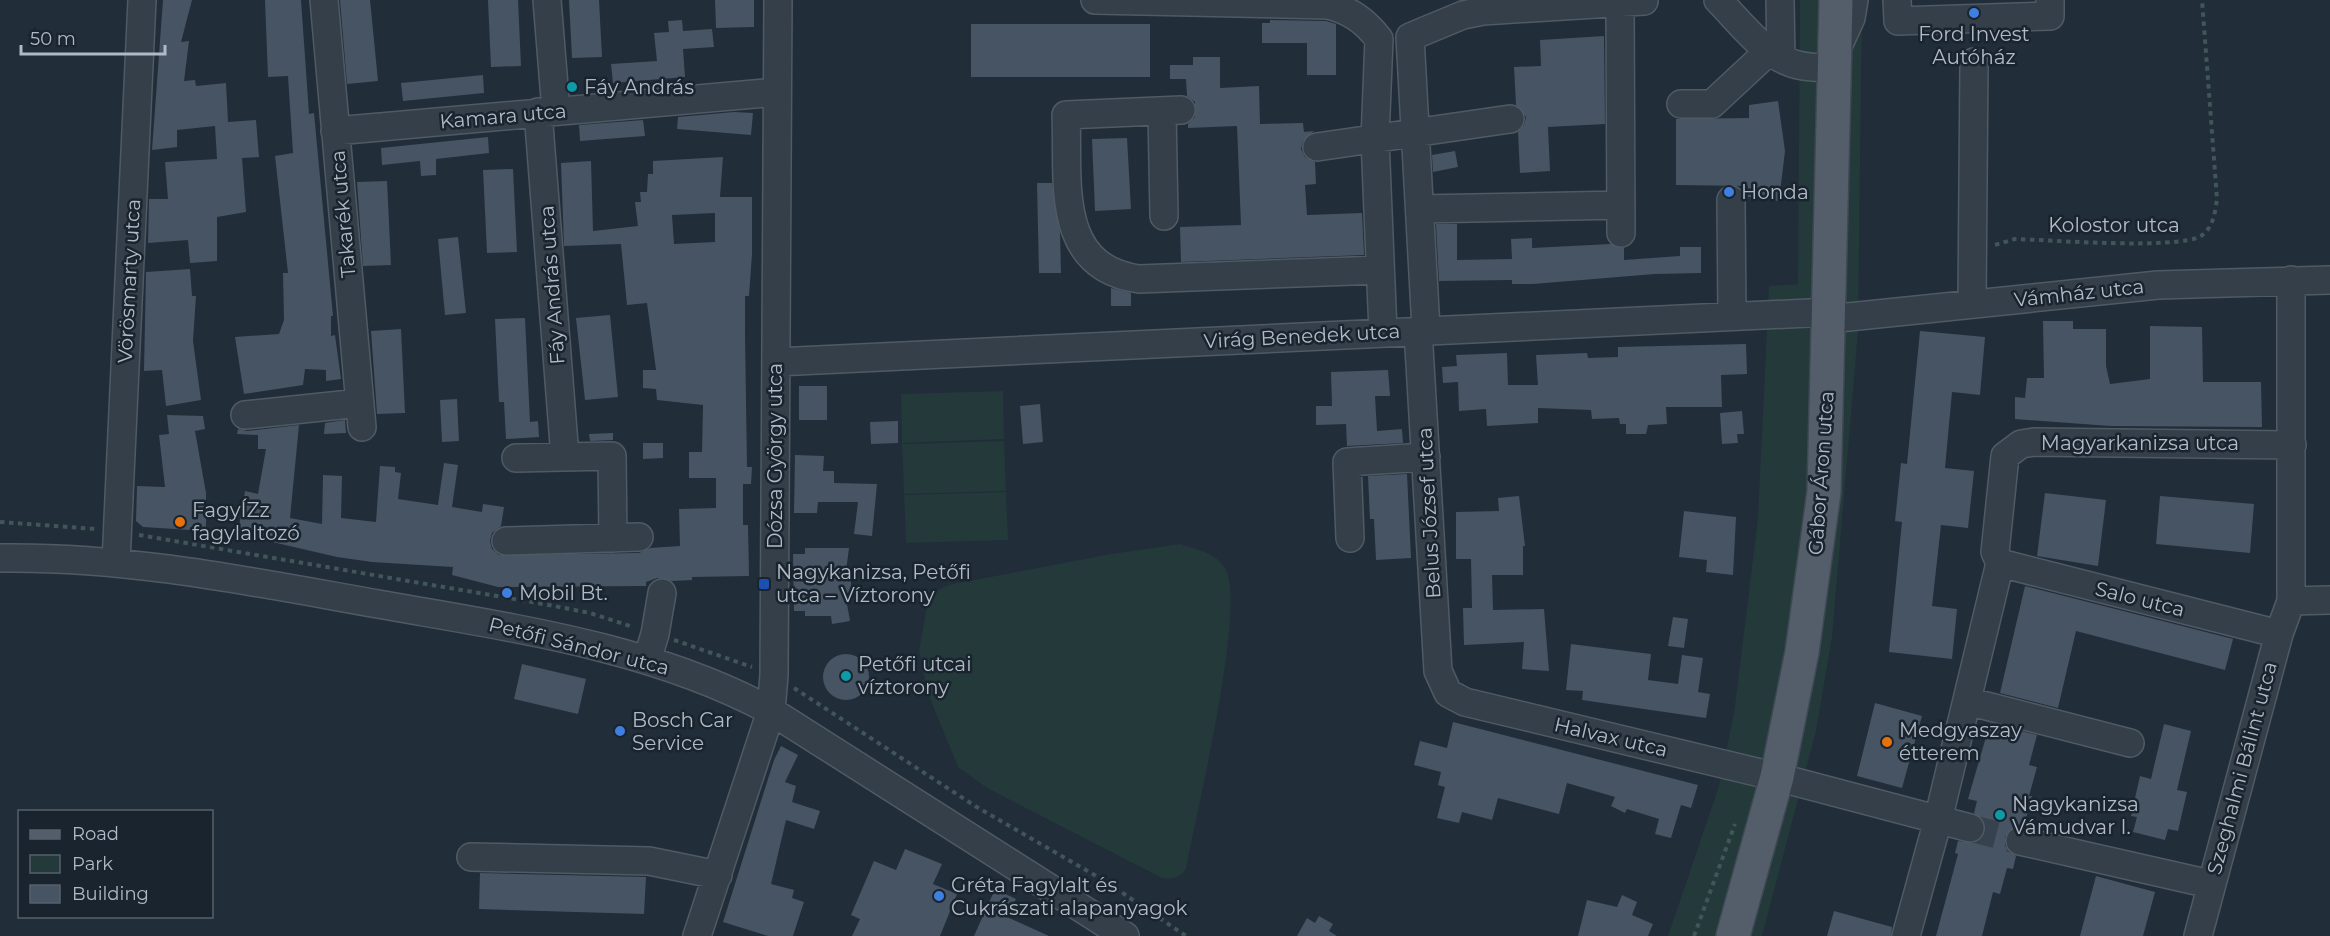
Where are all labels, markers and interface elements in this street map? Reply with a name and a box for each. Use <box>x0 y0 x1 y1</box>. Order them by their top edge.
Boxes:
marker: Ford Invest Autóház <box>1967 6 1981 20</box>
scale bar <box>21 18 165 56</box>
place label: Ford Invest Autóház <box>1918 22 2030 69</box>
text: 50 m <box>30 28 76 50</box>
place label: Fáy András <box>584 75 694 99</box>
marker: Fáy András <box>565 80 579 94</box>
street label: Kamara utca <box>439 98 567 134</box>
street label: Takarék utca <box>325 149 361 279</box>
place label: Honda <box>1741 180 1809 204</box>
marker: Honda <box>1722 185 1736 199</box>
street label: Vörösmarty utca <box>113 198 145 364</box>
street label: Fáy András utca <box>534 205 570 365</box>
street label: Kolostor utca <box>2048 213 2180 237</box>
street label: Vámház utca <box>2013 274 2145 312</box>
street label: Virág Benedek utca <box>1203 319 1401 353</box>
street label: Dózsa György utca <box>763 363 787 549</box>
street label: Gábor Áron utca <box>1803 390 1839 556</box>
street label: Belus József utca <box>1413 427 1445 599</box>
street label: Magyarkanizsa utca <box>2041 431 2239 455</box>
place label: FagyÍZz fagylaltozó <box>192 498 300 545</box>
marker: FagyÍZz fagylaltozó <box>173 515 187 529</box>
place label: Nagykanizsa, Petőfi utca – Víztorony <box>776 560 971 607</box>
street label: Salo utca <box>2093 576 2187 622</box>
marker: Nagykanizsa, Petőfi utca – Víztorony <box>757 577 771 591</box>
place label: Mobil Bt. <box>519 581 608 605</box>
marker: Mobil Bt. <box>500 586 514 600</box>
street label: Petőfi Sándor utca <box>486 612 672 680</box>
place label: Petőfi utcai víztorony <box>858 652 972 699</box>
street label: Szeghalmi Bálint utca <box>2202 659 2282 877</box>
marker: Petőfi utcai víztorony <box>839 669 853 683</box>
place label: Bosch Car Service <box>632 708 733 755</box>
street label: Halvax utca <box>1552 712 1670 762</box>
place label: Medgyaszay étterem <box>1899 718 2022 765</box>
marker: Bosch Car Service <box>613 724 627 738</box>
marker: Medgyaszay étterem <box>1880 735 1894 749</box>
place label: Nagykanizsa Vámudvar I. <box>2012 792 2139 839</box>
marker: Nagykanizsa Vámudvar I. <box>1993 808 2007 822</box>
legend <box>18 810 213 918</box>
text: Road <box>72 823 119 845</box>
text: Park <box>72 853 113 875</box>
place label: Gréta Fagylalt és Cukrászati alapanyagok <box>951 873 1187 920</box>
text: Building <box>72 883 149 905</box>
marker: Gréta Fagylalt és Cukrászati alapanyagok <box>932 889 946 903</box>

